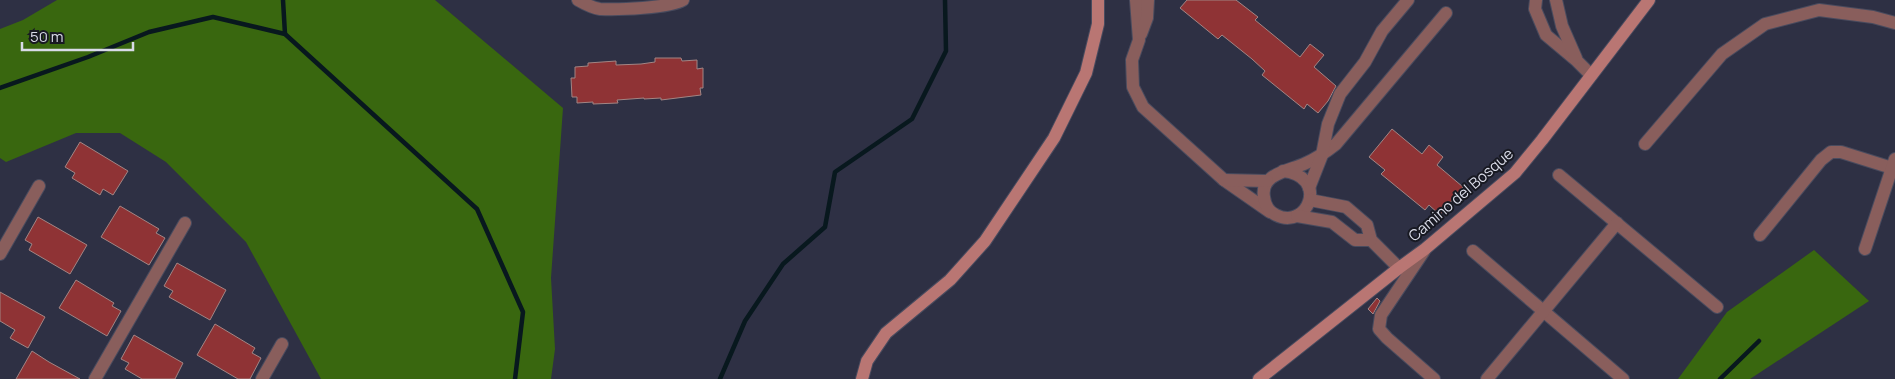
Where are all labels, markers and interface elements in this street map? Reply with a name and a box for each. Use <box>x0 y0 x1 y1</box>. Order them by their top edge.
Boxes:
scale bar <box>22 20 134 52</box>
text: 50 m <box>30 26 64 47</box>
street label: Camino del Bosque <box>1404 143 1518 246</box>

